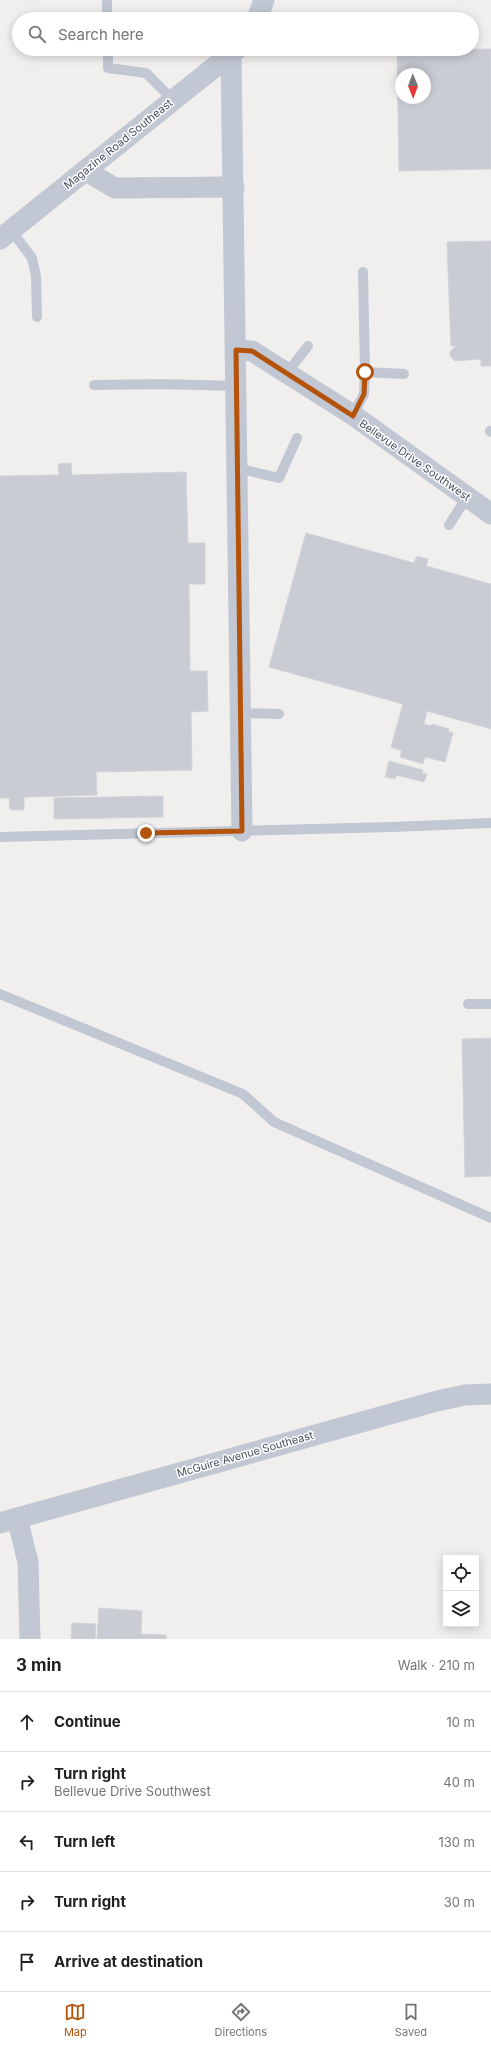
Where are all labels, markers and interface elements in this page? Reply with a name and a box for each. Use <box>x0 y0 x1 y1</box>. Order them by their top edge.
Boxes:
search box <box>12 12 479 56</box>
icon: search <box>26 23 48 45</box>
text: Search here <box>58 25 144 44</box>
north arrow <box>395 68 431 104</box>
street label: Magazine Road Southeast <box>61 96 175 192</box>
route start <box>356 363 374 381</box>
street label: Bellevue Drive Southwest <box>357 416 474 504</box>
route end <box>137 824 155 842</box>
street label: McGuire Avenue Southeast <box>175 1428 315 1480</box>
map controls <box>443 1555 479 1627</box>
button: locate <box>443 1555 479 1591</box>
button: layers <box>443 1591 479 1627</box>
text: 3 min <box>16 1655 62 1675</box>
text: Walk · 210 m <box>398 1657 475 1673</box>
icon: ahead <box>16 1711 38 1733</box>
text: Continue <box>54 1712 121 1731</box>
text: 10 m <box>446 1714 475 1730</box>
text: Turn right <box>54 1764 126 1783</box>
icon: right <box>16 1771 38 1793</box>
text: 40 m <box>443 1774 475 1790</box>
text: Bellevue Drive Southwest <box>54 1783 211 1799</box>
icon: left <box>16 1831 38 1853</box>
text: Turn left <box>54 1832 115 1851</box>
text: 130 m <box>438 1834 475 1850</box>
icon: right <box>16 1891 38 1913</box>
text: Turn right <box>54 1892 126 1911</box>
text: 30 m <box>444 1894 475 1910</box>
icon: arrive <box>16 1951 38 1973</box>
text: Arrive at destination <box>54 1952 203 1971</box>
tab: Map <box>64 2001 87 2039</box>
tab: Directions <box>215 2001 267 2039</box>
tab: Saved <box>395 2001 427 2039</box>

